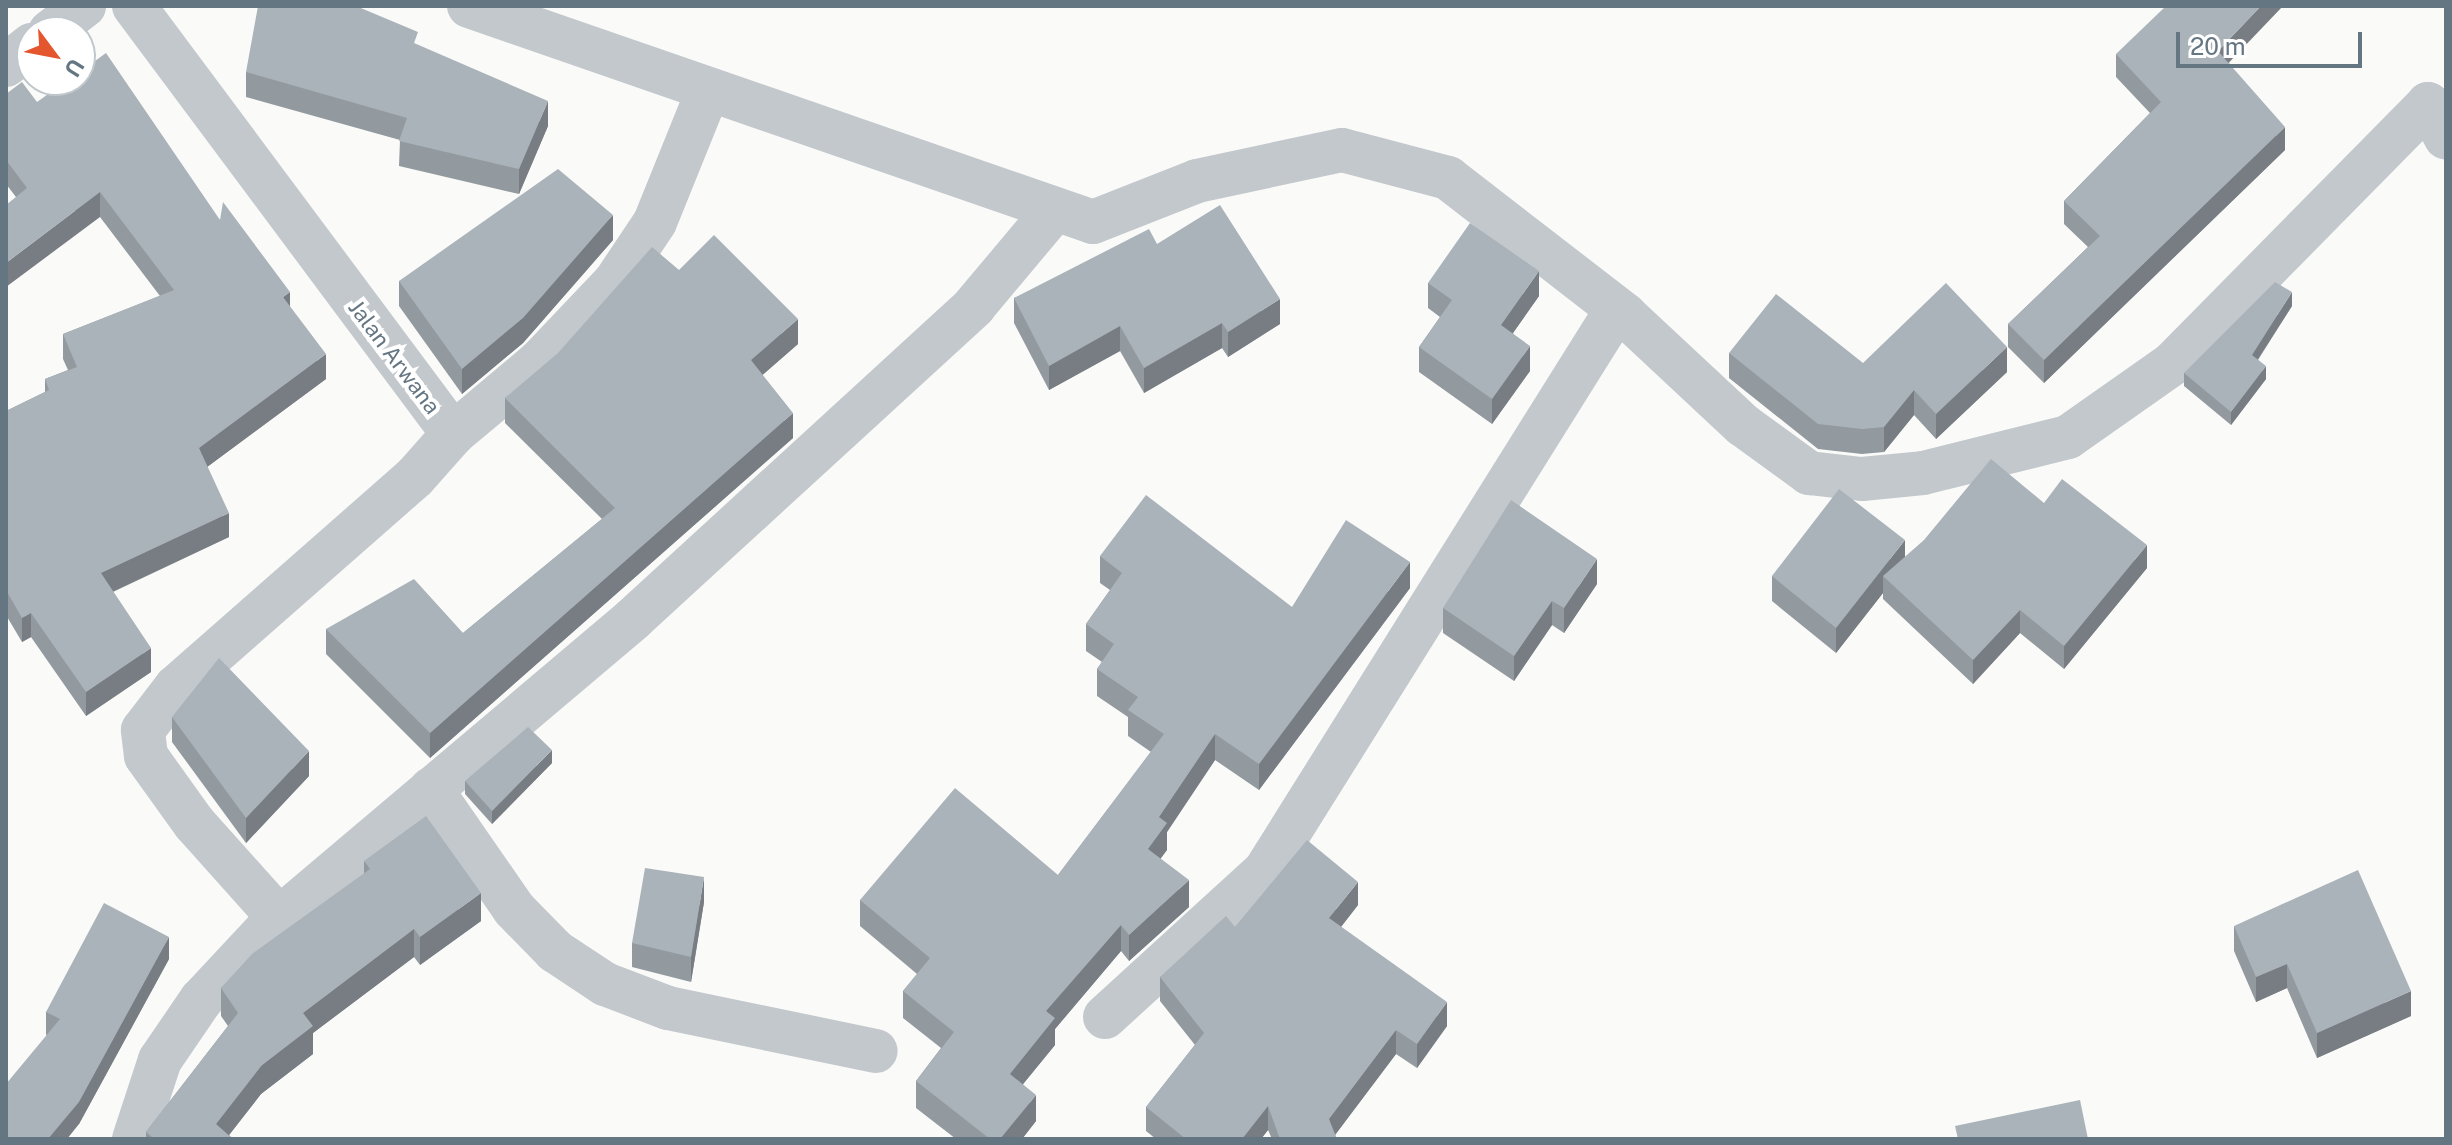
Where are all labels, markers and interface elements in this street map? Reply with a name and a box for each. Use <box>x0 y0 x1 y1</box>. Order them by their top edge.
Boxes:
north arrow <box>16 16 96 96</box>
scale bar <box>2180 16 2366 66</box>
text: 20 m <box>2190 32 2246 60</box>
text: U <box>59 54 90 81</box>
street label: Jalan Arwana <box>343 295 445 419</box>

